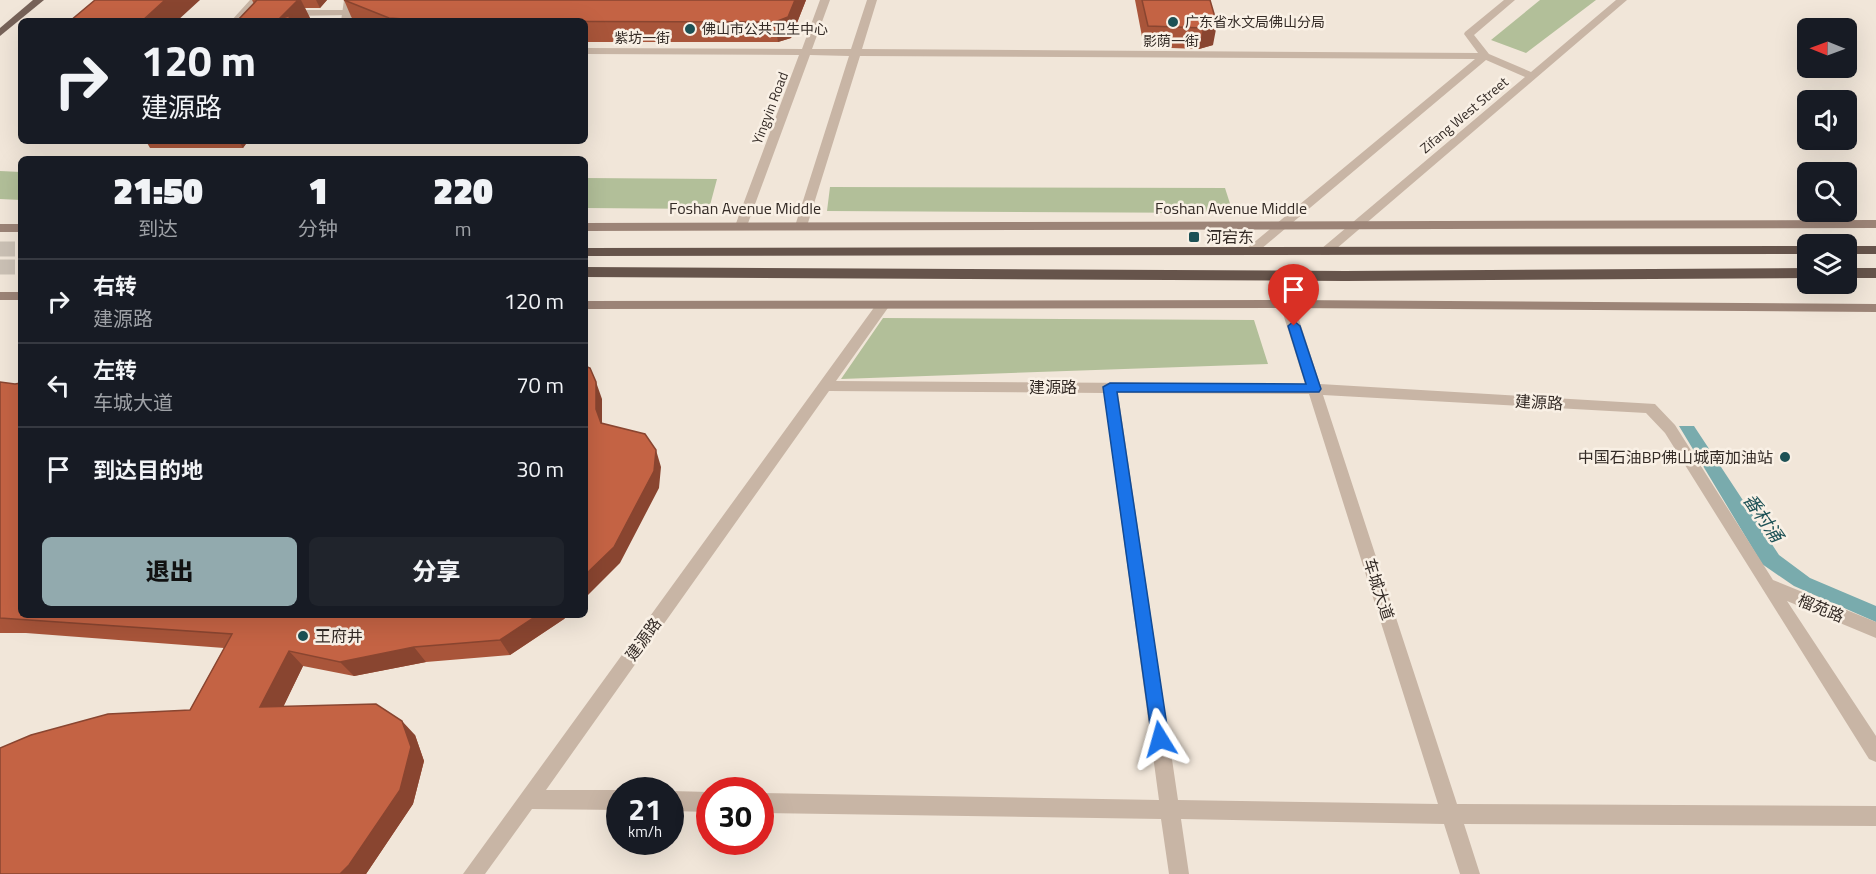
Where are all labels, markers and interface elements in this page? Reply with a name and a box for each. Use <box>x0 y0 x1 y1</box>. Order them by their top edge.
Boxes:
place label: 广东省水文局佛山分局 <box>1185 11 1325 32</box>
marker: 广东省水文局佛山分局 <box>1166 15 1180 29</box>
place label: 佛山市公共卫生中心 <box>702 18 828 39</box>
north arrow <box>1797 18 1857 78</box>
map controls <box>1797 18 1857 294</box>
marker: 佛山市公共卫生中心 <box>683 22 697 36</box>
street label: 紫坊一街 <box>614 27 670 48</box>
text: 120 m <box>141 28 256 92</box>
street label: 影荫一街 <box>1143 30 1199 51</box>
icon: right <box>42 42 120 120</box>
street label: Yingyin Road <box>746 69 793 147</box>
street label: Zifang West Street <box>1415 71 1513 158</box>
text: 建源路 <box>141 86 222 127</box>
button: sound <box>1797 90 1857 150</box>
button: search <box>1797 162 1857 222</box>
text: 21:50 <box>113 163 203 218</box>
text: 1 <box>308 163 328 218</box>
text: 220 <box>433 163 493 218</box>
street label: Foshan Avenue Middle <box>669 196 821 220</box>
street label: Foshan Avenue Middle <box>1155 196 1307 220</box>
text: 到达 <box>138 213 178 244</box>
text: 分钟 <box>298 213 338 244</box>
text: m <box>455 213 471 244</box>
place label: 河宕东 <box>1206 225 1254 249</box>
marker: 河宕东 <box>1187 230 1201 244</box>
button: layers <box>1797 234 1857 294</box>
pin <box>1268 264 1319 326</box>
text: 右转 <box>93 269 137 303</box>
icon: arrive <box>1277 273 1310 306</box>
text: 120 m <box>504 284 564 318</box>
icon: right <box>42 285 75 318</box>
text: 建源路 <box>93 303 153 334</box>
text: 左转 <box>93 353 137 387</box>
text: 70 m <box>516 368 564 402</box>
icon: left <box>42 369 75 402</box>
street label: 建源路 <box>1029 375 1077 399</box>
text: 车城大道 <box>93 387 173 418</box>
street label: 建源路 <box>1514 389 1564 415</box>
place label: 中国石油BP佛山城南加油站 <box>1578 445 1773 469</box>
marker: 中国石油BP佛山城南加油站 <box>1778 450 1792 464</box>
text: 30 m <box>516 452 564 486</box>
icon: arrive <box>42 453 75 486</box>
text: 到达目的地 <box>93 453 203 487</box>
water label: 番村涌 <box>1737 488 1791 549</box>
button: 退出 <box>42 537 297 606</box>
button: 分享 <box>309 537 564 606</box>
street label: 车城大道 <box>1358 555 1400 623</box>
street label: 榴苑路 <box>1794 588 1848 628</box>
street label: 建源路 <box>619 613 667 665</box>
place label: 王府井 <box>315 624 363 648</box>
marker: 王府井 <box>296 629 310 643</box>
position arrow <box>1128 707 1192 771</box>
speed limit sign: 30 <box>696 777 774 855</box>
text: 21 <box>628 786 662 832</box>
text: km/h <box>628 820 662 843</box>

